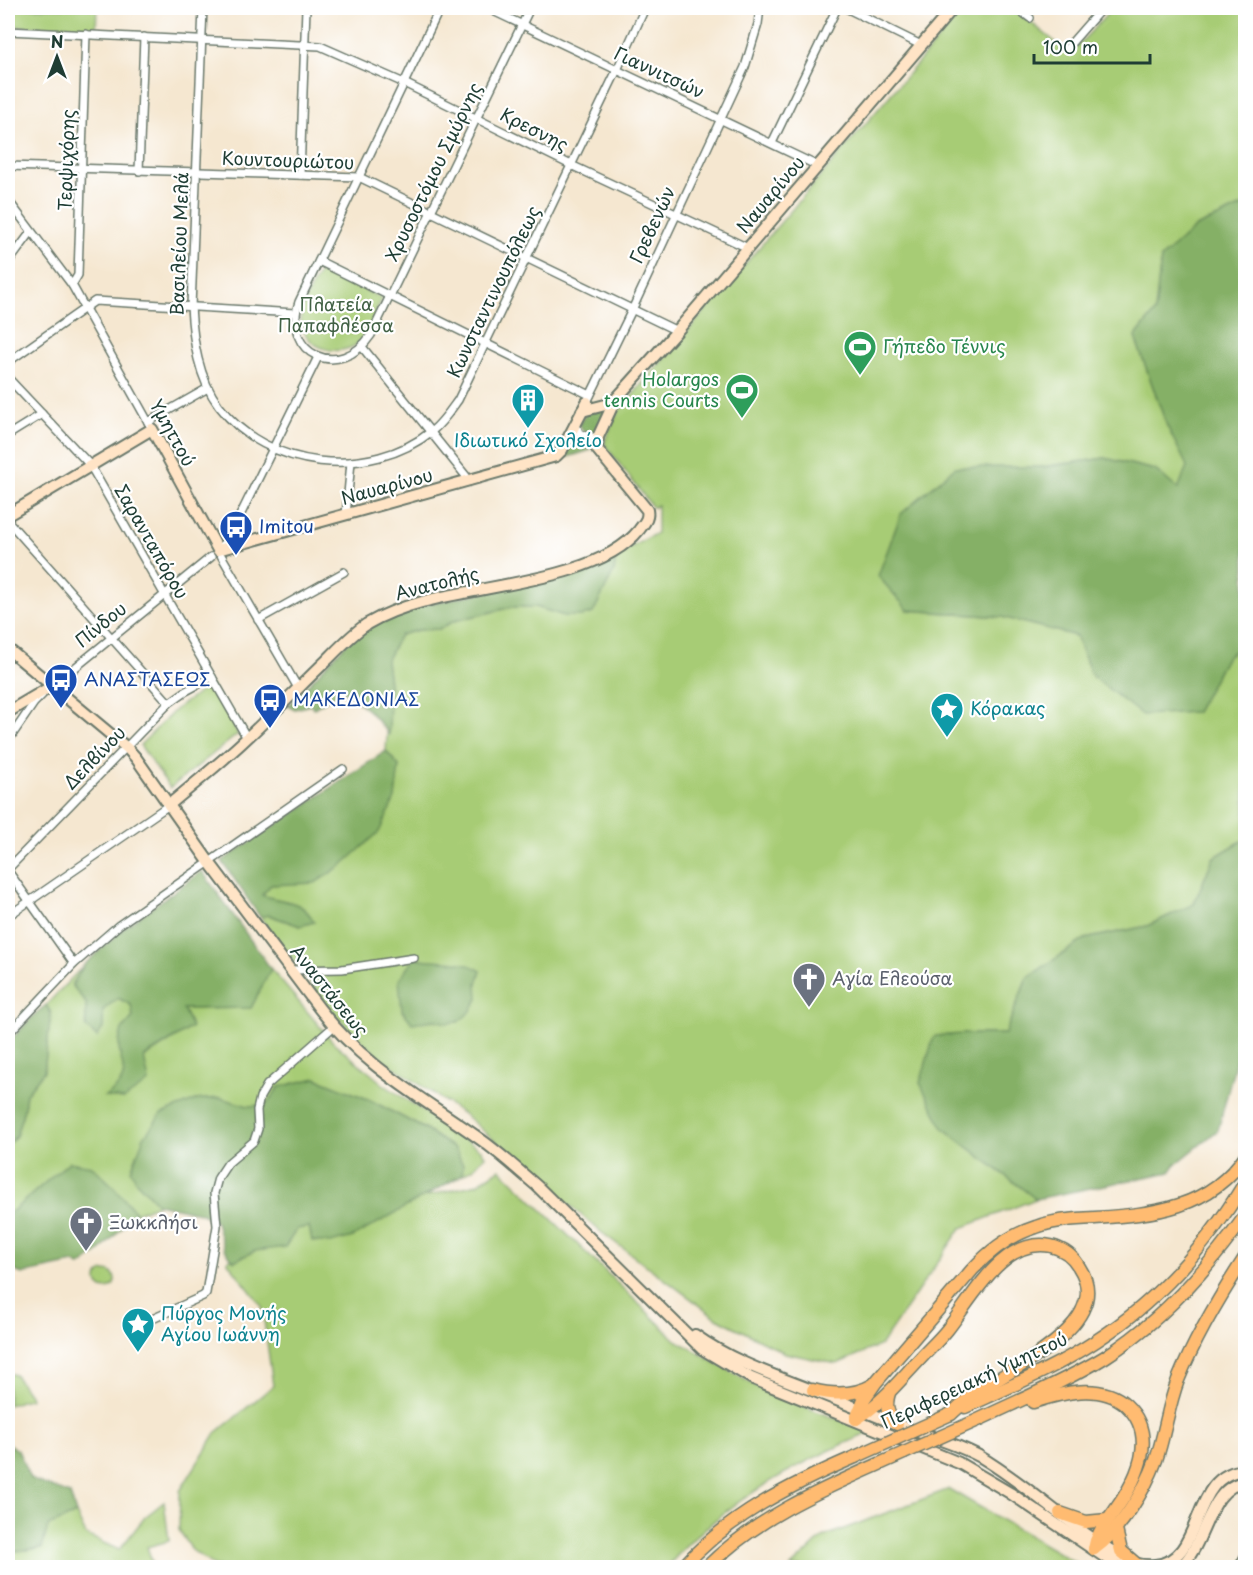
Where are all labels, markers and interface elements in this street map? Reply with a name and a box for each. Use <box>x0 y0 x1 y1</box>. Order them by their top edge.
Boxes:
north arrow <box>27 27 87 87</box>
scale bar <box>1034 27 1150 65</box>
text: N <box>51 29 63 53</box>
text: 100 m <box>1043 33 1098 60</box>
street label: Γιαννιτσών <box>610 39 709 104</box>
street label: Χρυσοστόμου Σμύρνης <box>378 77 488 265</box>
street label: Κρεσνης <box>496 100 574 157</box>
street label: Τερψιχόρης <box>50 109 81 211</box>
street label: Κουντουριώτου <box>221 144 355 175</box>
street label: Ναυαρίνου <box>729 149 810 239</box>
street label: Βασιλείου Μελά <box>163 172 195 316</box>
street label: Γρεβενών <box>622 181 681 267</box>
street label: Κωνσταντινουπόλεως <box>439 201 546 382</box>
park label: Πλατεία Παπαφλέσσα <box>278 290 394 338</box>
sports icon: Γήπεδο Τέννις <box>842 329 878 376</box>
place label: Γήπεδο Τέννις <box>883 332 1005 359</box>
place label: Holargos tennis Courts <box>604 365 719 413</box>
sports icon: Holargos tennis Courts <box>724 372 760 419</box>
building icon: Ιδιωτικό Σχολείο <box>510 382 546 429</box>
street label: Υμηττού <box>144 394 203 471</box>
place label: Ιδιωτικό Σχολείο <box>454 426 602 453</box>
street label: Ναυαρίνου <box>338 460 435 511</box>
street label: Σαρανταπόρου <box>109 479 196 604</box>
bus stop icon: Imitou <box>218 509 254 556</box>
place label: Imitou <box>259 512 314 539</box>
street label: Ανατολής <box>392 559 481 606</box>
street label: Πίνδου <box>68 595 132 653</box>
bus stop icon: ΑΝΑΣΤΑΣΕΩΣ <box>43 662 79 709</box>
place label: ΑΝΑΣΤΑΣΕΩΣ <box>84 665 210 692</box>
bus stop icon: ΜΑΚΕΔΟΝΙΑΣ <box>252 682 288 729</box>
place label: ΜΑΚΕΔΟΝΙΑΣ <box>293 685 419 712</box>
place icon: Κόρακας <box>929 691 965 738</box>
place label: Κόρακας <box>970 694 1045 721</box>
street label: Δελβίνου <box>57 719 131 795</box>
street label: Αναστάσεως <box>285 938 376 1042</box>
church icon: Αγία Ελεούσα <box>791 961 827 1008</box>
place label: Αγία Ελεούσα <box>832 964 953 991</box>
church icon: Ξωκκλήσι <box>68 1205 104 1252</box>
place label: Ξωκκλήσι <box>109 1208 199 1235</box>
place label: Πύργος Μονής Αγίου Ιωάννη <box>161 1299 287 1347</box>
place icon: Πύργος Μονής Αγίου Ιωάννη <box>120 1306 156 1353</box>
street label: Περιφερειακή Υμηττού <box>875 1324 1071 1435</box>

